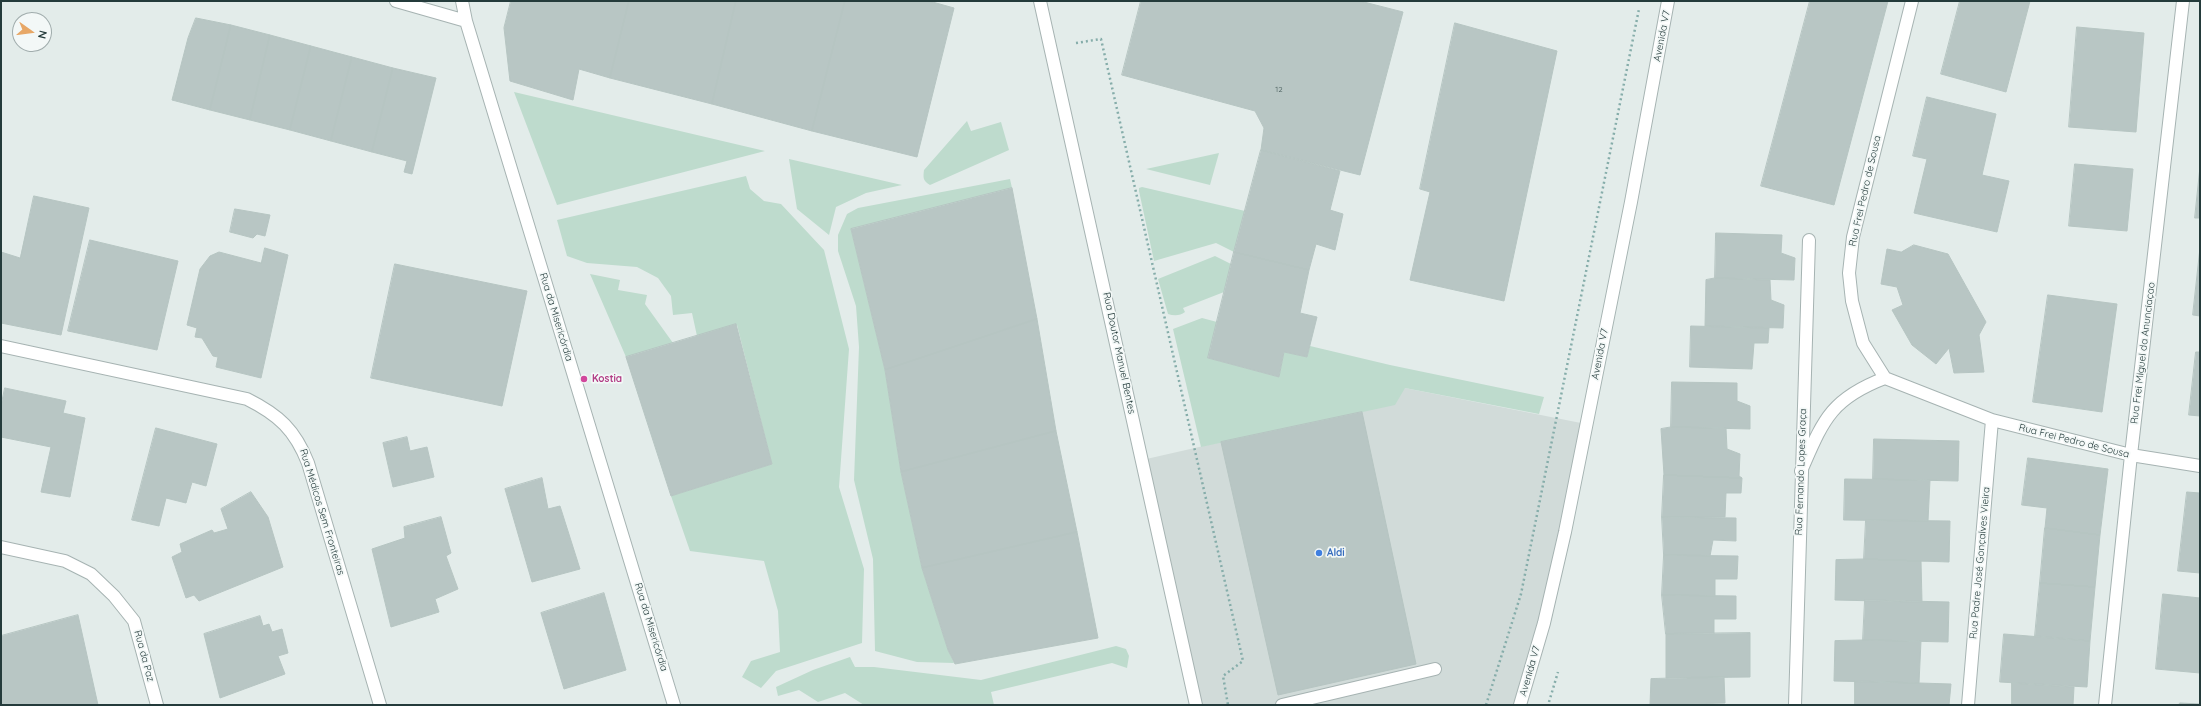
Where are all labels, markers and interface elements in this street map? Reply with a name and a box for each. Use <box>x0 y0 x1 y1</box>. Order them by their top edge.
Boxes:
street label: Avenida V7 <box>1651 10 1673 62</box>
north arrow <box>12 12 52 52</box>
text: N <box>35 29 50 40</box>
house number: 12 <box>1275 85 1283 95</box>
street label: Rua Frei Pedro de Sousa <box>1846 134 1884 248</box>
street label: Rua da Misericórdia <box>537 271 575 363</box>
street label: Rua Frei Miguel da Anunciaçao <box>2128 281 2158 425</box>
street label: Rua Doutor Manuel Bentes <box>1100 291 1138 415</box>
street label: Avenida V7 <box>1589 328 1611 380</box>
place label: Kostia <box>592 373 622 385</box>
marker: Kostia <box>579 374 589 384</box>
street label: Rua Fernando Lopes Graça <box>1793 408 1809 536</box>
street label: Rua Frei Pedro de Sousa <box>2018 421 2130 461</box>
street label: Rua Médicos Sem Fronteiras <box>297 447 347 577</box>
street label: Rua Padre José Gonçalves Vieira <box>1967 486 1993 640</box>
place label: Aldi <box>1327 547 1345 559</box>
marker: Aldi <box>1314 548 1324 558</box>
street label: Rua da Misericórdia <box>632 581 670 673</box>
street label: Rua da Paz <box>131 629 157 683</box>
street label: Avenida V7 <box>1517 645 1543 697</box>

